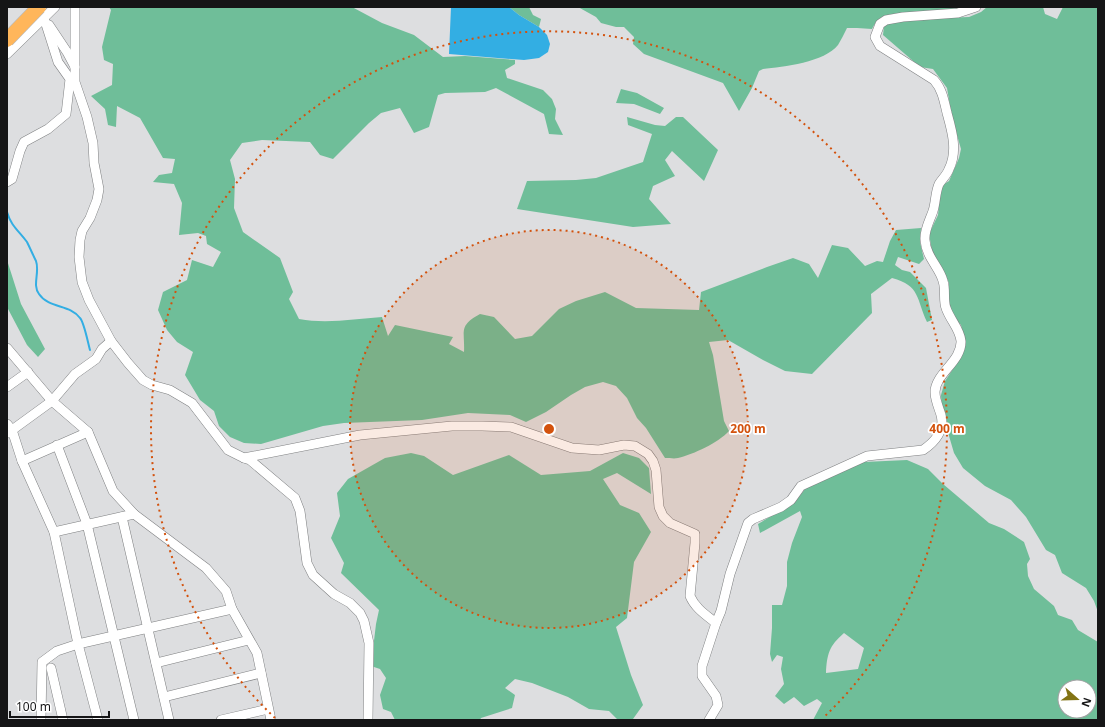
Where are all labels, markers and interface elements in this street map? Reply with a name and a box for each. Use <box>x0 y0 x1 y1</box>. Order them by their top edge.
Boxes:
text: 200 m <box>730 420 766 437</box>
text: 400 m <box>929 420 965 437</box>
centre of rings <box>542 422 556 436</box>
north arrow <box>1057 679 1097 719</box>
scale bar <box>10 693 109 719</box>
text: N <box>1078 696 1095 709</box>
text: 100 m <box>16 698 51 715</box>

